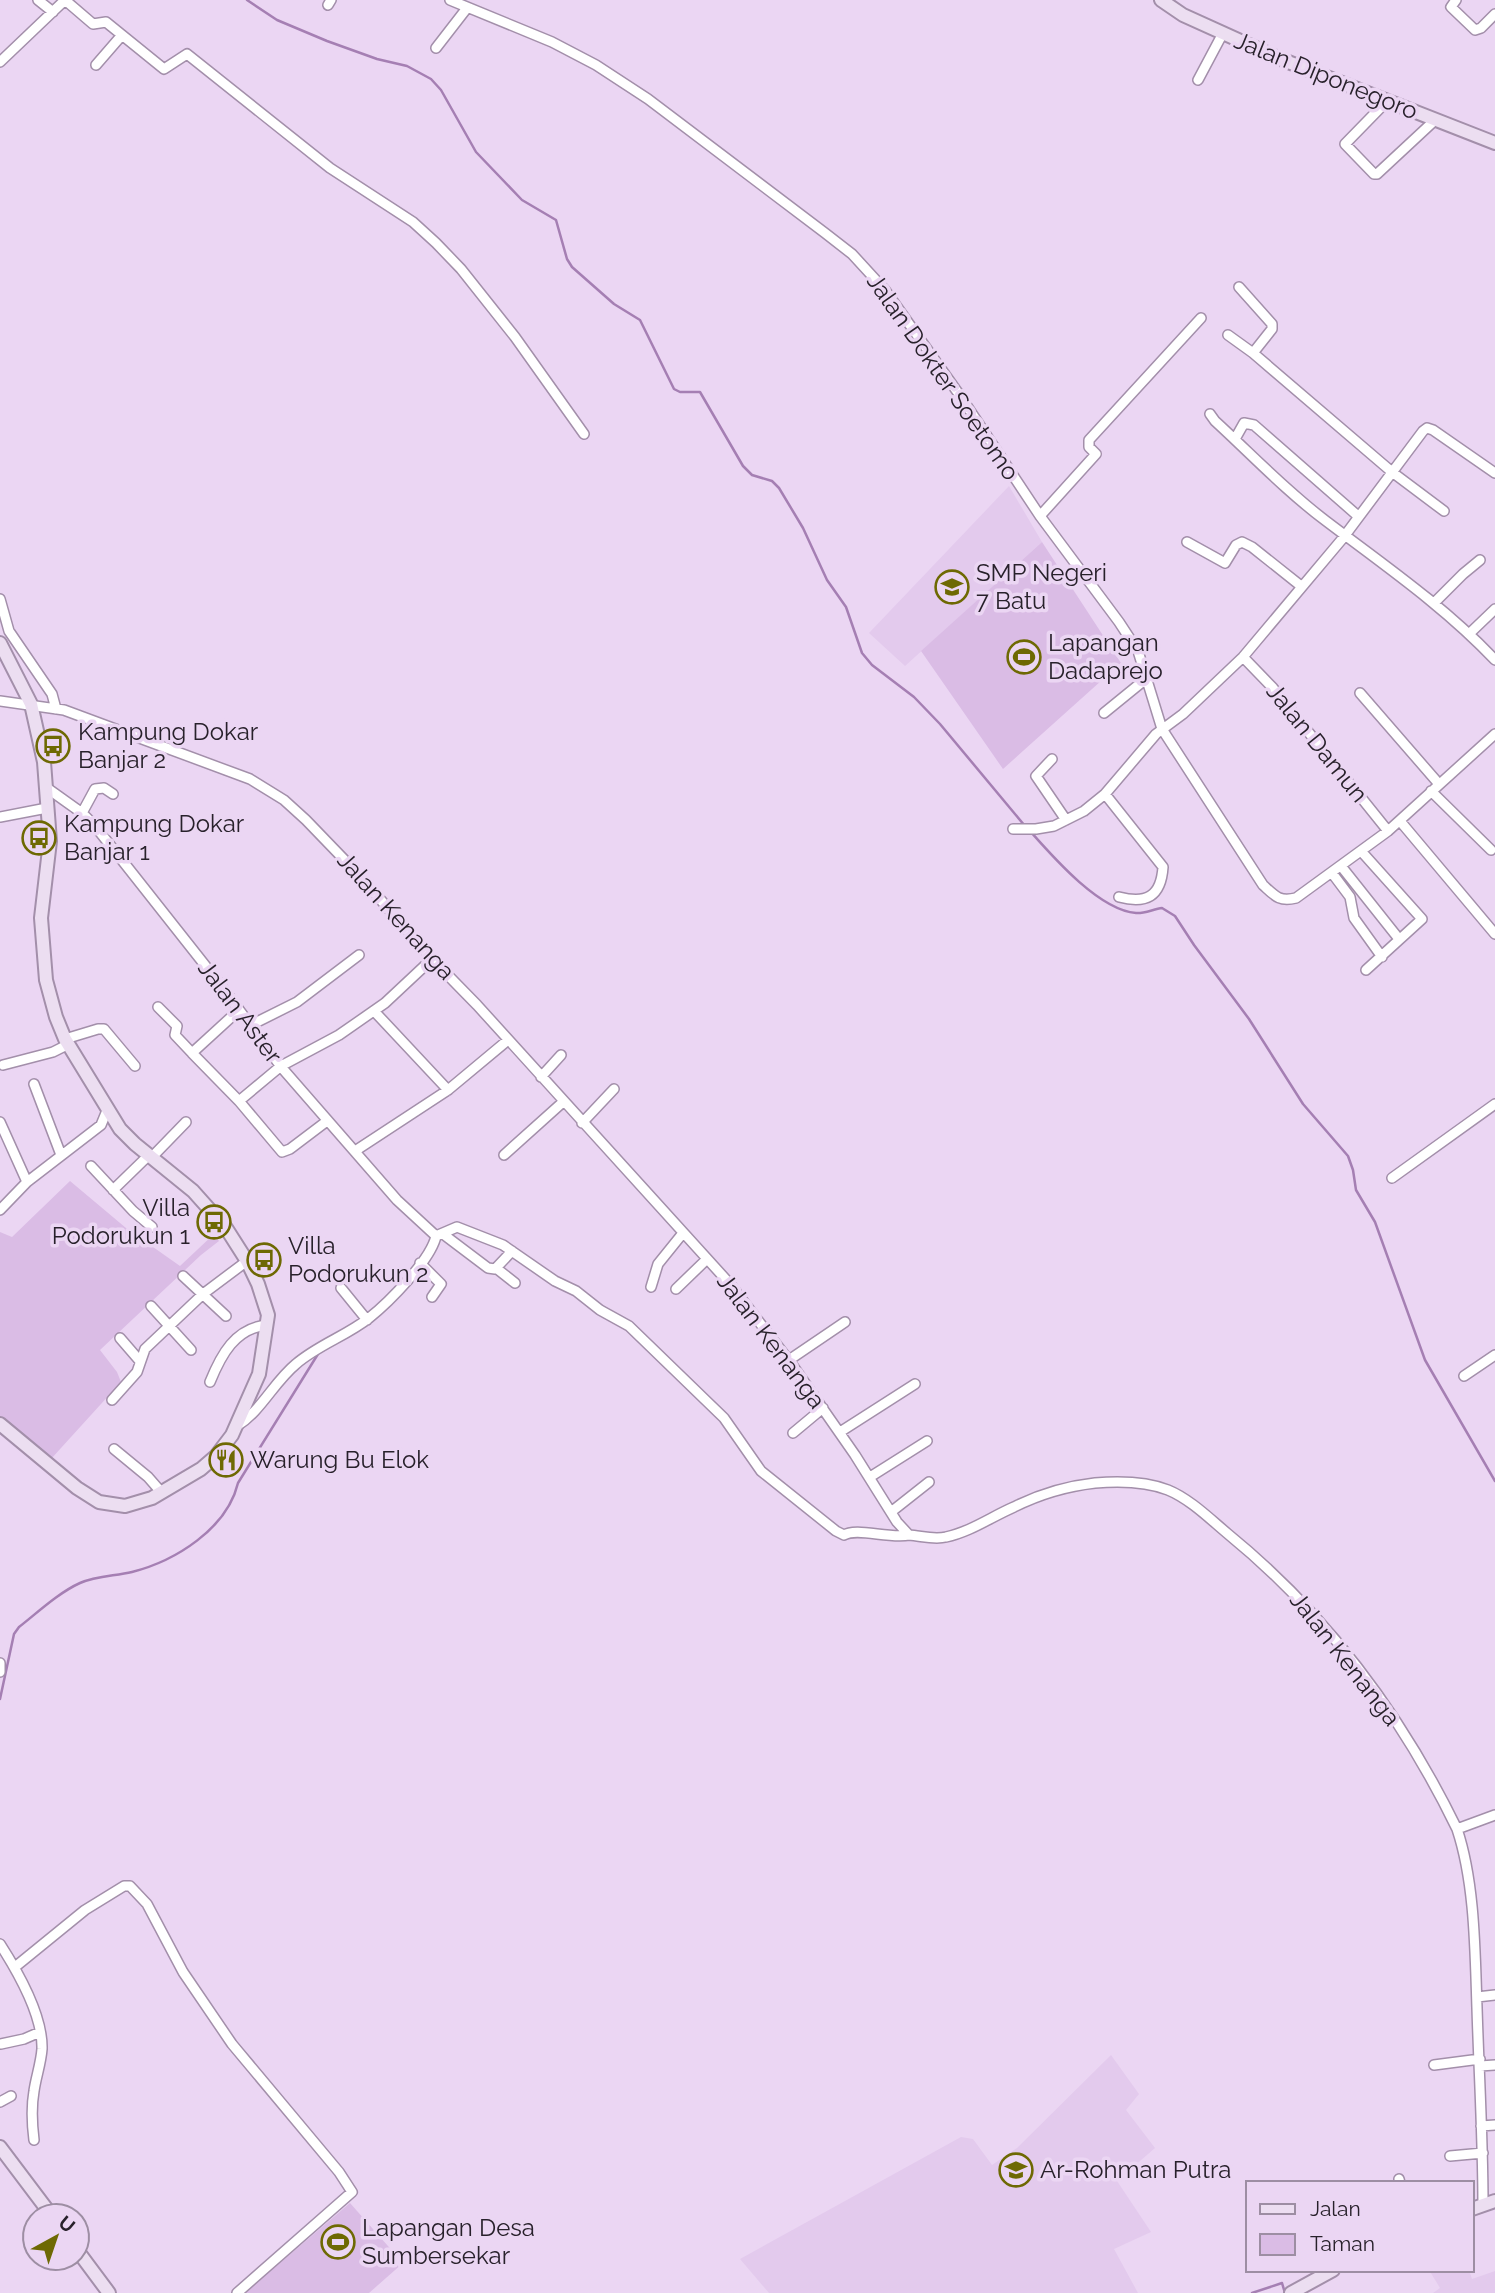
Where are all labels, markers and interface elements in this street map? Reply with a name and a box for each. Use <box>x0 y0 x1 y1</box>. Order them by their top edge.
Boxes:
street label: Jalan Diponegoro <box>1230 26 1422 126</box>
street label: Jalan Dokter Soetomo <box>861 268 1026 486</box>
place label: SMP Negeri 7 Batu <box>976 558 1107 615</box>
school or university icon: SMP Negeri 7 Batu <box>933 568 971 606</box>
place label: Lapangan Dadaprejo <box>1048 628 1163 685</box>
sports icon: Lapangan Dadaprejo <box>1005 638 1043 676</box>
street label: Jalan Damun <box>1261 677 1374 808</box>
place label: Kampung Dokar Banjar 2 <box>78 717 259 774</box>
bus stop icon: Kampung Dokar Banjar 2 <box>34 727 72 765</box>
place label: Kampung Dokar Banjar 1 <box>64 809 245 866</box>
bus stop icon: Kampung Dokar Banjar 1 <box>20 819 58 857</box>
street label: Jalan Kenanga <box>331 846 461 986</box>
street label: Jalan Aster <box>192 954 289 1069</box>
place label: Villa Podorukun 1 <box>52 1193 190 1250</box>
bus stop icon: Villa Podorukun 1 <box>195 1203 233 1241</box>
place label: Villa Podorukun 2 <box>288 1231 428 1288</box>
bus stop icon: Villa Podorukun 2 <box>245 1241 283 1279</box>
street label: Jalan Kenanga <box>711 1267 832 1414</box>
restaurant icon: Warung Bu Elok <box>207 1441 245 1479</box>
place label: Warung Bu Elok <box>250 1445 429 1474</box>
street label: Jalan Kenanga <box>1284 1586 1407 1731</box>
school or university icon: Ar-Rohman Putra <box>997 2151 1035 2189</box>
place label: Ar-Rohman Putra <box>1040 2155 1231 2184</box>
legend <box>1246 2181 1474 2272</box>
text: Jalan <box>1310 2196 1361 2221</box>
north arrow <box>21 2202 91 2272</box>
text: U <box>54 2211 79 2237</box>
place label: Lapangan Desa Sumbersekar <box>362 2213 535 2270</box>
sports icon: Lapangan Desa Sumbersekar <box>319 2223 357 2261</box>
text: Taman <box>1310 2231 1375 2256</box>

